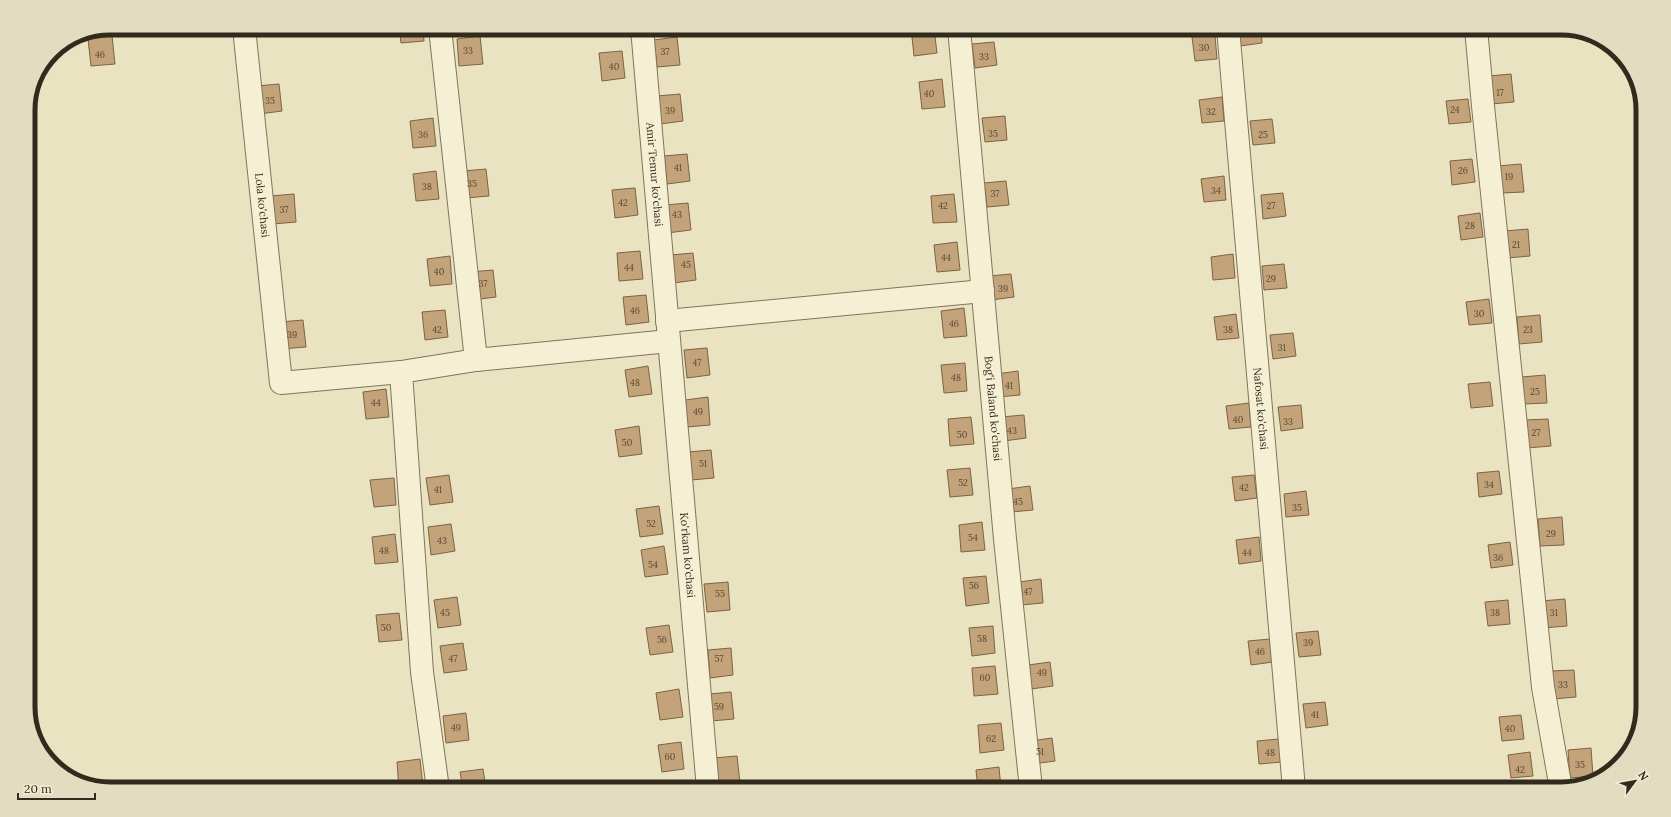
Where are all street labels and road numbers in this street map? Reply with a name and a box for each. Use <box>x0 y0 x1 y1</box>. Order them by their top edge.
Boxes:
street label: Amir Temur ko'chasi <box>643 121 666 227</box>
street label: Lola ko'chasi <box>252 172 273 238</box>
street label: Bog'i Baland ko'chasi <box>982 355 1005 462</box>
street label: Nafosat ko'chasi <box>1250 367 1272 450</box>
street label: Ko'rkam ko'chasi <box>677 512 698 598</box>

